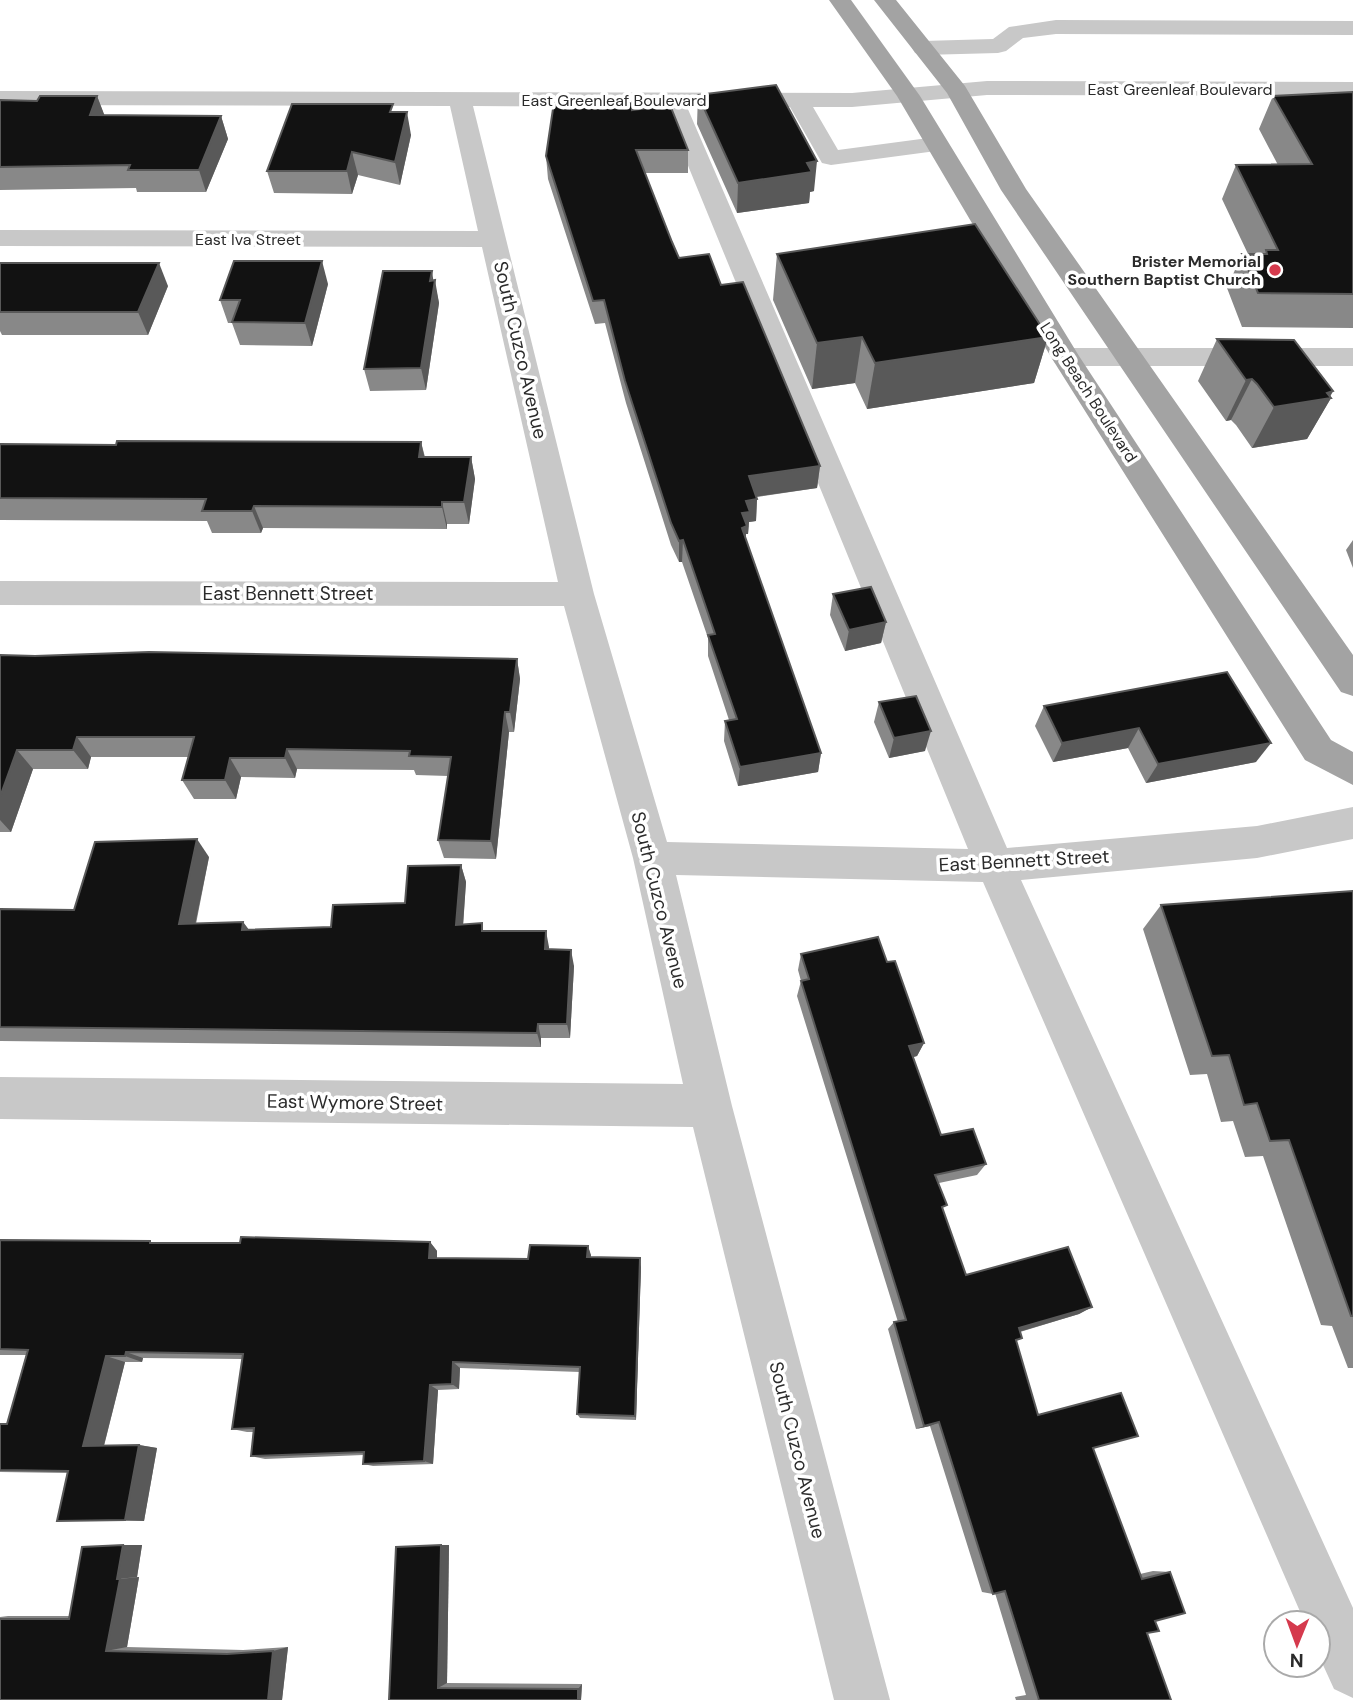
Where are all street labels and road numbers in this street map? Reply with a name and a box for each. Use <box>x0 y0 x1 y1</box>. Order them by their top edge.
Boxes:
street label: East Greenleaf Boulevard <box>1087 79 1273 100</box>
street label: East Greenleaf Boulevard <box>521 90 707 111</box>
street label: East Iva Street <box>195 229 301 250</box>
street label: South Cuzco Avenue <box>488 259 553 441</box>
street label: Long Beach Boulevard <box>1035 318 1142 466</box>
street label: East Bennett Street <box>202 581 374 606</box>
street label: South Cuzco Avenue <box>625 809 694 991</box>
street label: East Bennett Street <box>938 844 1110 877</box>
street label: East Wymore Street <box>267 1088 443 1117</box>
street label: South Cuzco Avenue <box>763 1359 832 1541</box>

